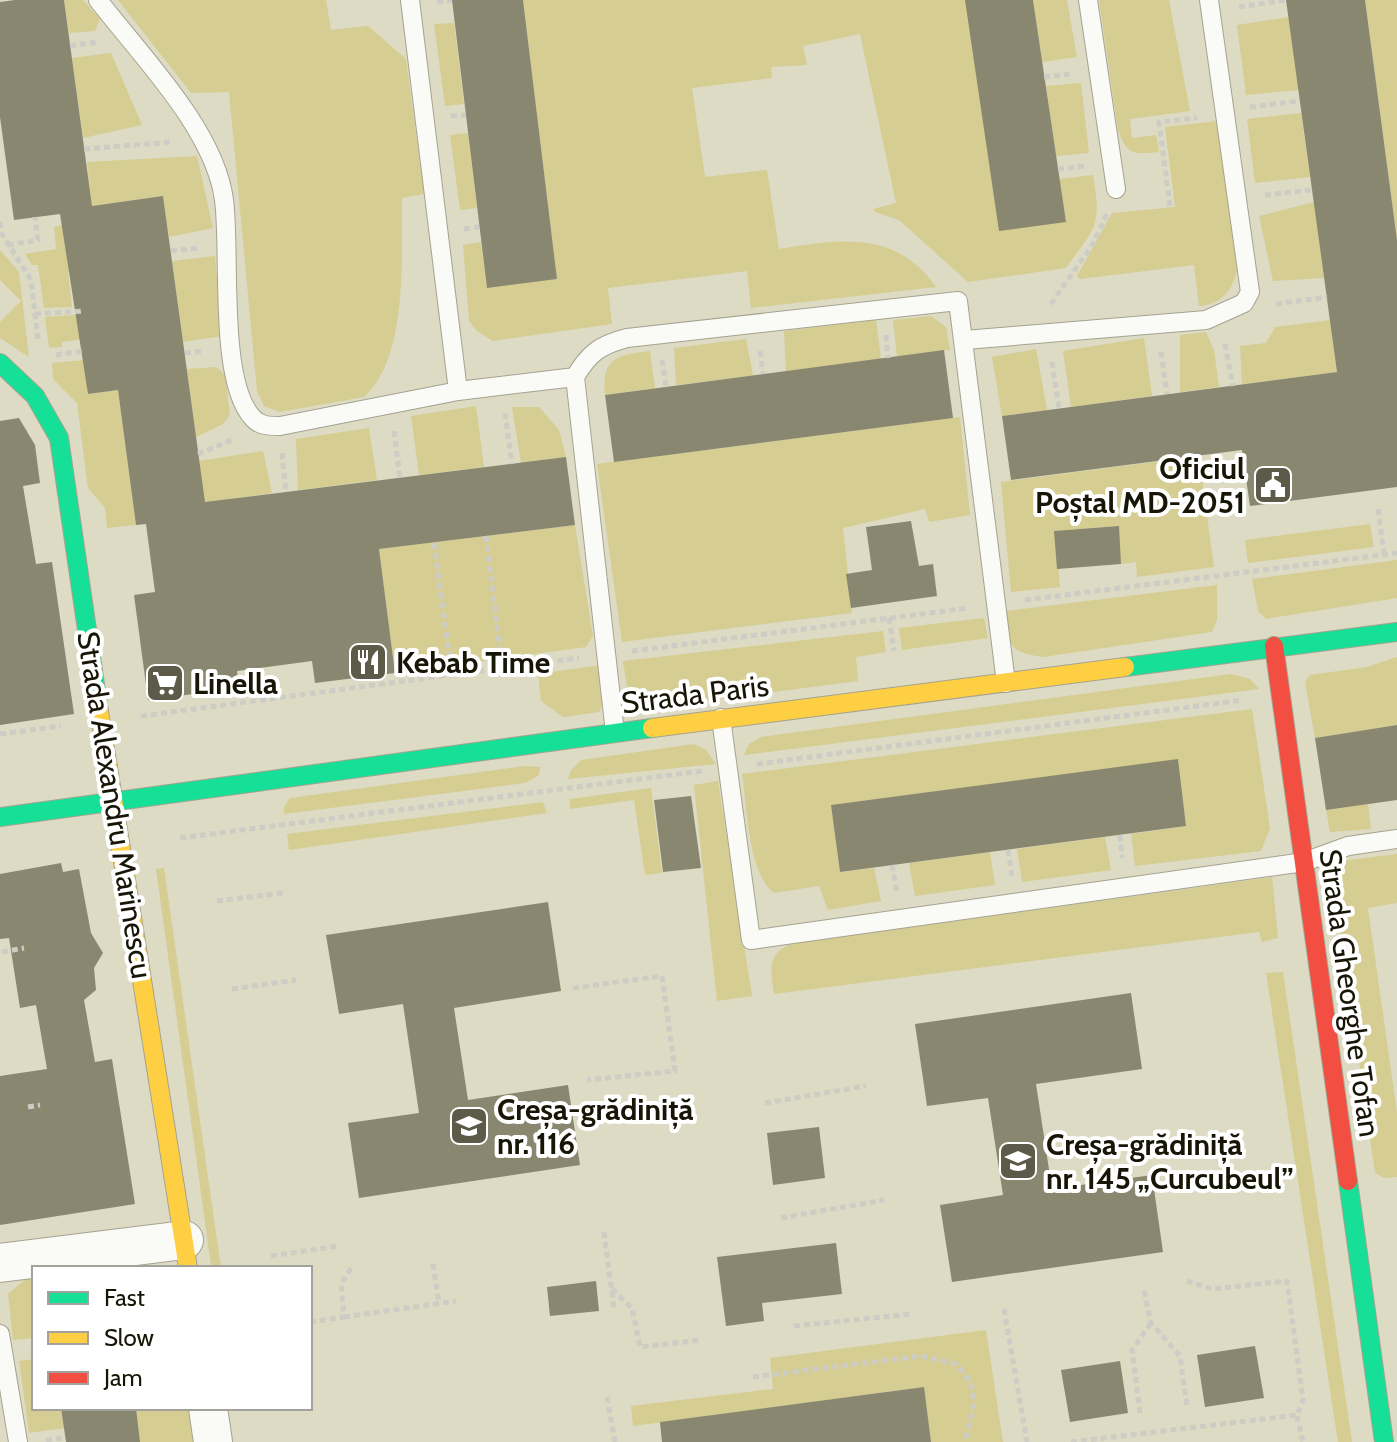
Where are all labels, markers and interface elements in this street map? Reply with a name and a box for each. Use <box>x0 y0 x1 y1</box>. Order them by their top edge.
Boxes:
place label: Oficiul Poștal MD-2051 <box>1035 450 1245 522</box>
public building icon: Oficiul Poștal MD-2051 <box>1252 464 1294 506</box>
street label: Strada Alexandru Marinescu <box>69 629 161 981</box>
restaurant icon: Kebab Time <box>347 641 389 683</box>
place label: Kebab Time <box>396 644 550 681</box>
supermarket icon: Linella <box>144 662 186 704</box>
place label: Linella <box>193 665 278 702</box>
street label: Strada Paris <box>619 667 771 721</box>
street label: Strada Gheorghe Tofan <box>1311 847 1389 1139</box>
place label: Creșa-grădiniță nr. 116 <box>497 1091 694 1162</box>
school or university icon: Creșa-grădiniță nr. 116 <box>448 1105 490 1147</box>
place label: Creșa-grădiniță nr. 145 „Curcubeul” <box>1046 1126 1294 1197</box>
school or university icon: Creșa-grădiniță nr. 145 „Curcubeul” <box>997 1140 1039 1182</box>
legend <box>32 1266 312 1410</box>
text: Fast <box>104 1283 145 1312</box>
text: Slow <box>104 1323 154 1352</box>
text: Jam <box>103 1363 142 1392</box>

